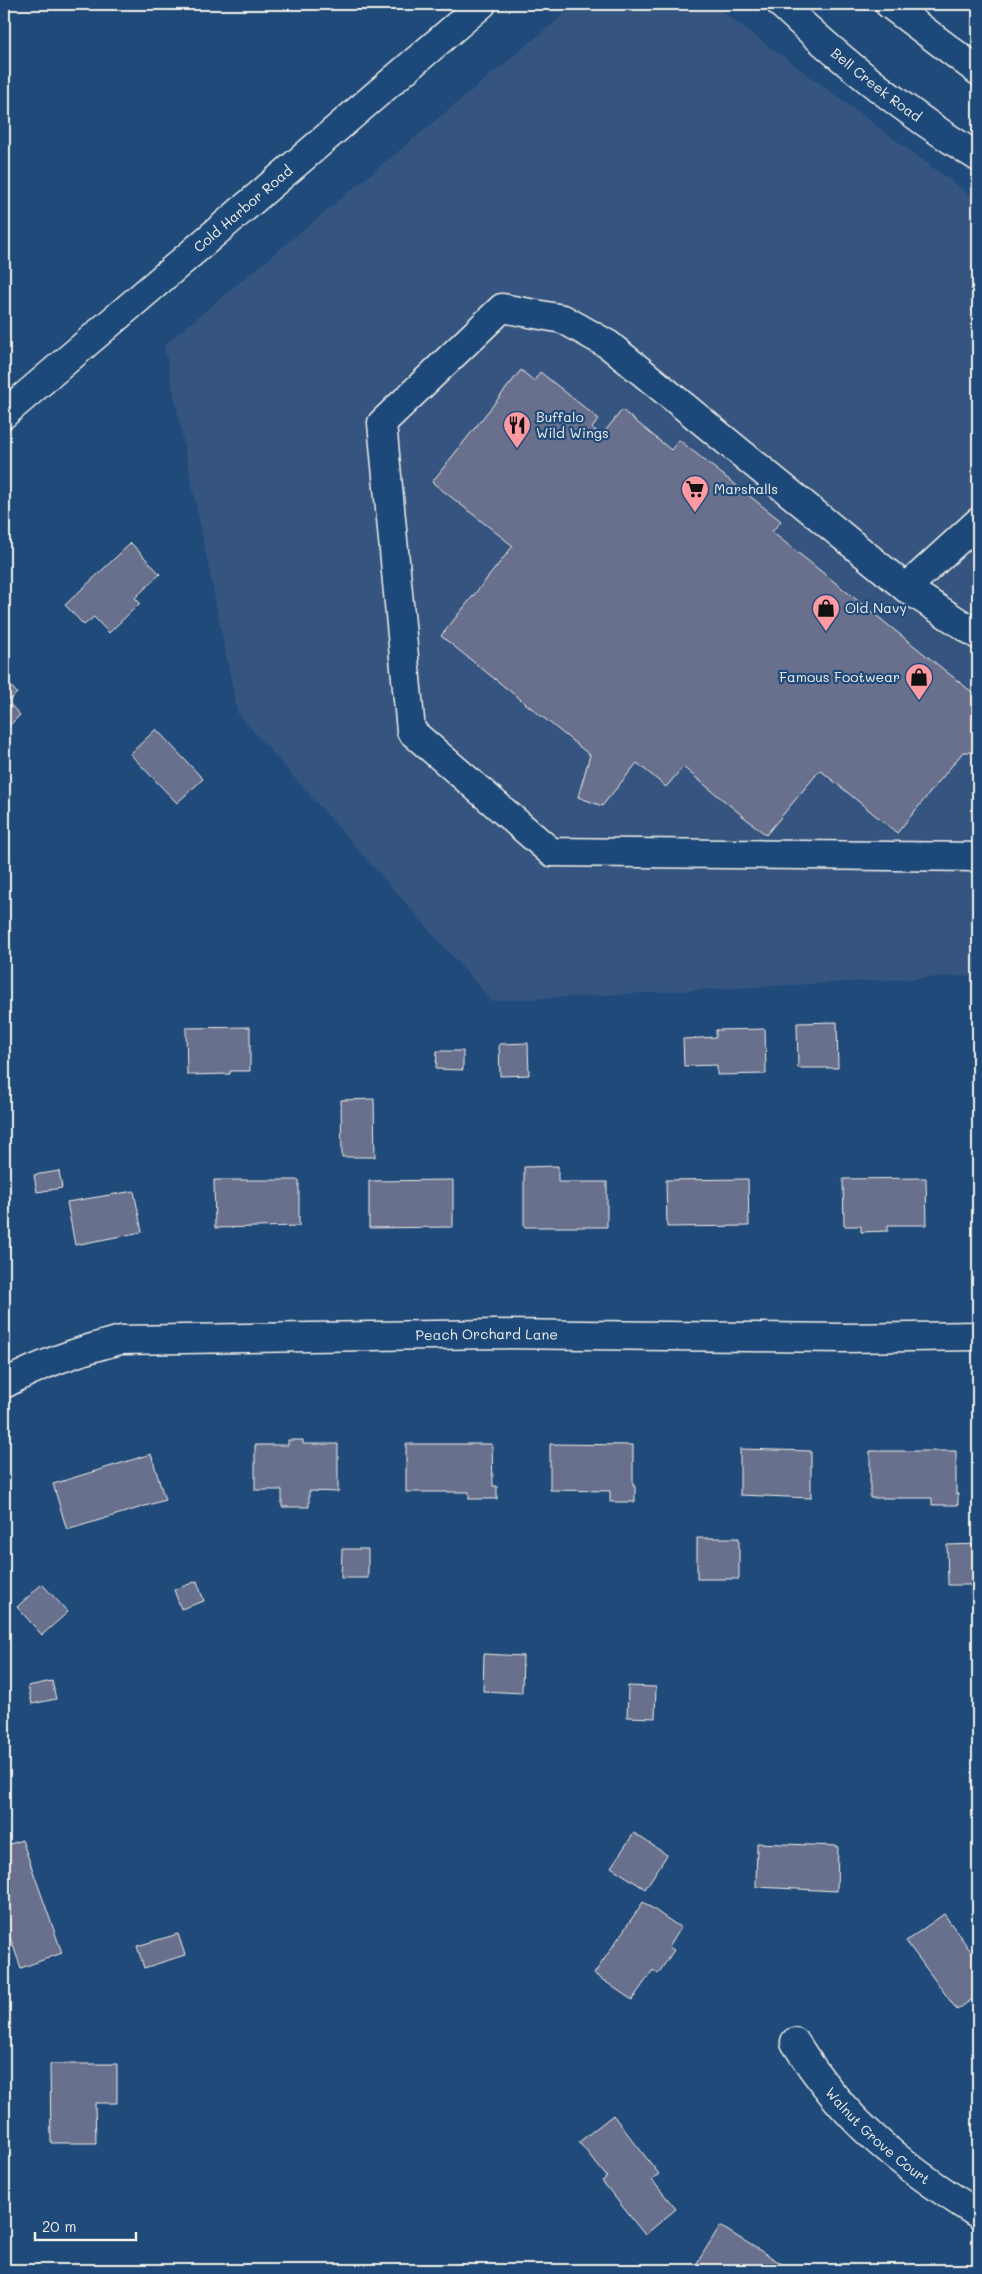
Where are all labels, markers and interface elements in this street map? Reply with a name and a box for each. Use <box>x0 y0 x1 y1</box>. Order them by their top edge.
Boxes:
street label: Bell Creek Road <box>827 43 926 126</box>
street label: Cold Harbor Road <box>189 161 296 256</box>
place label: Buffalo Wild Wings <box>536 407 609 442</box>
restaurant icon: Buffalo Wild Wings <box>502 410 532 449</box>
supermarket icon: Marshalls <box>680 474 710 513</box>
place label: Marshalls <box>714 479 778 498</box>
shop icon: Old Navy <box>811 593 841 632</box>
place label: Old Navy <box>845 598 907 617</box>
shop icon: Famous Footwear <box>904 662 934 701</box>
place label: Famous Footwear <box>779 667 900 686</box>
street label: Peach Orchard Lane <box>415 1324 558 1344</box>
street label: Walnut Grove Court <box>821 2083 934 2188</box>
scale bar <box>35 2209 136 2241</box>
text: 20 m <box>42 2216 76 2236</box>

